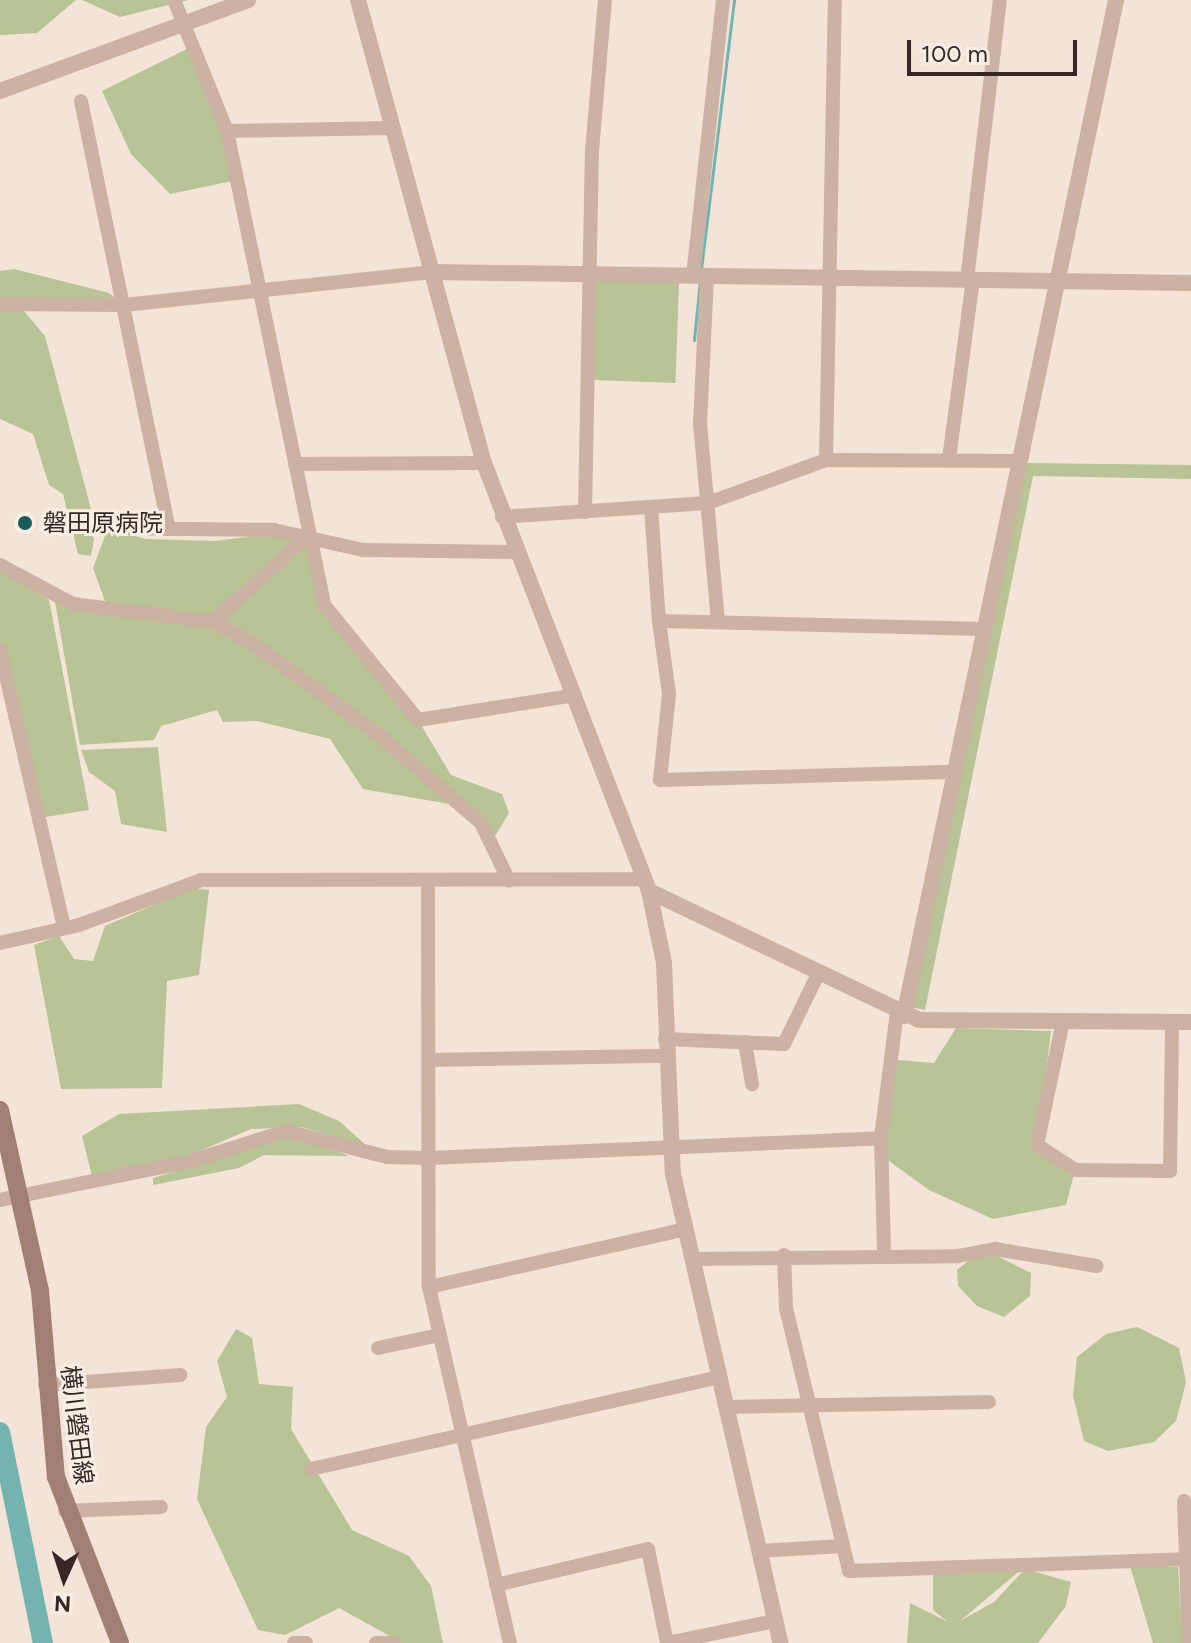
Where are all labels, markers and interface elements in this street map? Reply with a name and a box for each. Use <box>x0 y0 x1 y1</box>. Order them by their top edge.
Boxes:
scale bar <box>911 24 1081 74</box>
text: 100 m <box>921 39 988 68</box>
place label: 磐田原病院 <box>43 509 163 537</box>
marker: 磐田原病院 <box>14 512 36 534</box>
street label: 横川磐田線 <box>55 1364 99 1486</box>
north arrow <box>24 1539 104 1619</box>
text: N <box>54 1590 72 1617</box>

